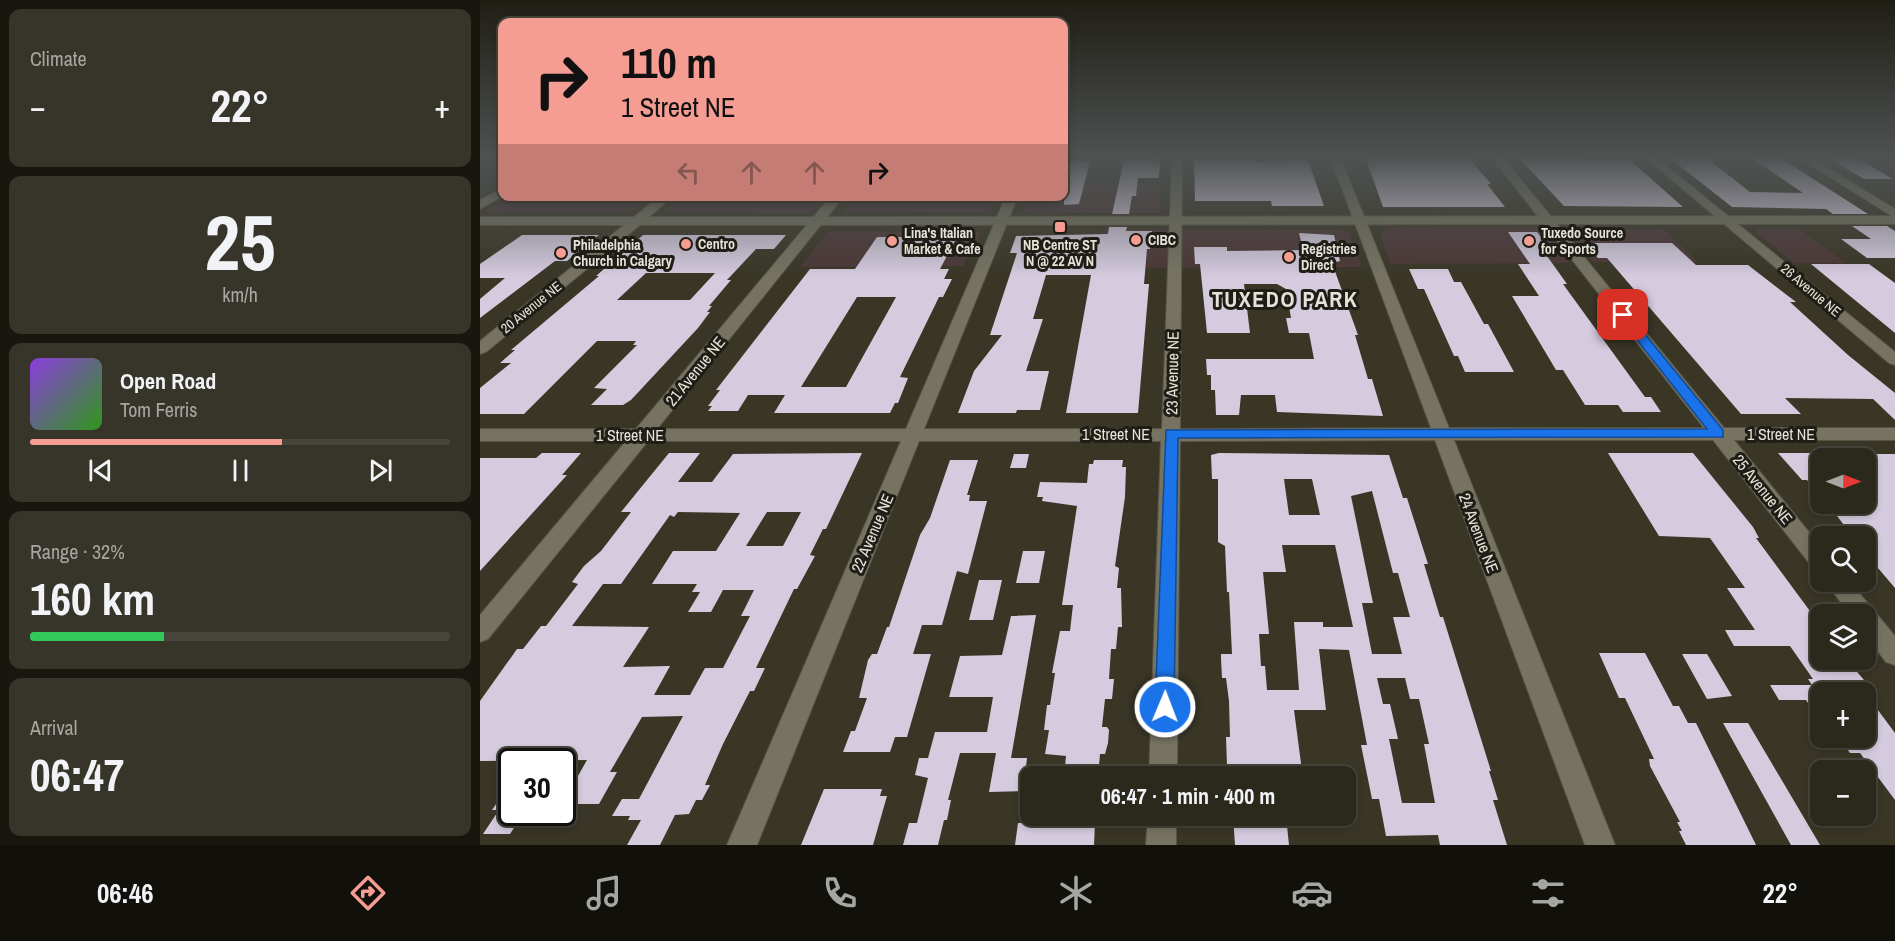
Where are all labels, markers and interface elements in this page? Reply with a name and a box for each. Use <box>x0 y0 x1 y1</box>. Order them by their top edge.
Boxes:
text: 110 m <box>621 35 717 91</box>
icon: right <box>522 42 600 120</box>
text: Climate <box>30 45 87 72</box>
text: 22° <box>210 75 270 136</box>
text: − <box>30 84 46 128</box>
text: + <box>434 84 450 128</box>
text: 1 Street NE <box>621 89 735 125</box>
icon: left <box>672 156 705 189</box>
icon: ahead <box>735 156 768 189</box>
icon: ahead <box>798 156 831 189</box>
icon: right <box>861 156 894 189</box>
text: 25 <box>204 189 276 294</box>
marker: NB Centre ST N @ 22 AV N <box>1053 220 1067 234</box>
place label: Lina's Italian Market & Cafe <box>904 224 981 258</box>
place label: Tuxedo Source for Sports <box>1541 224 1623 258</box>
place label: CIBC <box>1148 231 1176 249</box>
marker: CIBC <box>1129 233 1143 247</box>
marker: Lina's Italian Market & Cafe <box>885 234 899 248</box>
marker: Tuxedo Source for Sports <box>1522 234 1536 248</box>
place label: Centro <box>698 235 735 253</box>
place label: Philadelphia Church in Calgary <box>573 236 672 270</box>
place label: NB Centre ST N @ 22 AV N <box>1023 236 1097 270</box>
marker: Centro <box>679 237 693 251</box>
place label: Registries Direct <box>1301 240 1357 274</box>
marker: Philadelphia Church in Calgary <box>554 246 568 260</box>
marker: Registries Direct <box>1282 250 1296 264</box>
street label: 26 Avenue NE <box>1777 260 1845 320</box>
street label: 20 Avenue NE <box>497 277 565 337</box>
text: km/h <box>222 281 258 308</box>
district label: TUXEDO PARK <box>1212 284 1358 314</box>
pin <box>1597 289 1648 340</box>
icon: arrive <box>1606 298 1639 331</box>
street label: 23 Avenue NE <box>1160 331 1184 415</box>
street label: 21 Avenue NE <box>660 332 730 410</box>
text: Open Road <box>120 366 216 396</box>
text: Tom Ferris <box>120 396 198 423</box>
street label: 1 Street NE <box>1082 423 1150 445</box>
street label: 1 Street NE <box>1747 423 1815 445</box>
street label: 1 Street NE <box>596 424 664 446</box>
north arrow <box>1810 448 1876 514</box>
map controls <box>1810 448 1876 826</box>
street label: 25 Avenue NE <box>1728 450 1798 528</box>
icon: previous <box>84 454 117 487</box>
icon: pause <box>224 454 257 487</box>
icon: next <box>364 454 397 487</box>
street label: 22 Avenue NE <box>846 490 898 576</box>
street label: 24 Avenue NE <box>1454 490 1504 576</box>
button: search <box>1810 526 1876 592</box>
text: Range · 32% <box>30 538 125 565</box>
text: 160 km <box>30 568 155 629</box>
button: layers <box>1810 604 1876 670</box>
position arrow <box>1133 675 1197 739</box>
button: + <box>1810 682 1876 748</box>
text: Arrival <box>30 714 77 741</box>
text: 06:47 <box>30 744 124 805</box>
speed limit sign: 30 <box>498 748 576 826</box>
button: − <box>1810 760 1876 826</box>
text: 06:47 · 1 min · 400 m <box>1101 781 1275 811</box>
icon: directions <box>347 872 389 914</box>
icon: music <box>583 872 625 914</box>
icon: phone <box>819 872 861 914</box>
icon: climate <box>1055 872 1097 914</box>
icon: car <box>1291 872 1333 914</box>
icon: filters <box>1527 872 1569 914</box>
text: 06:46 <box>97 875 154 911</box>
text: 22° <box>1763 875 1798 911</box>

